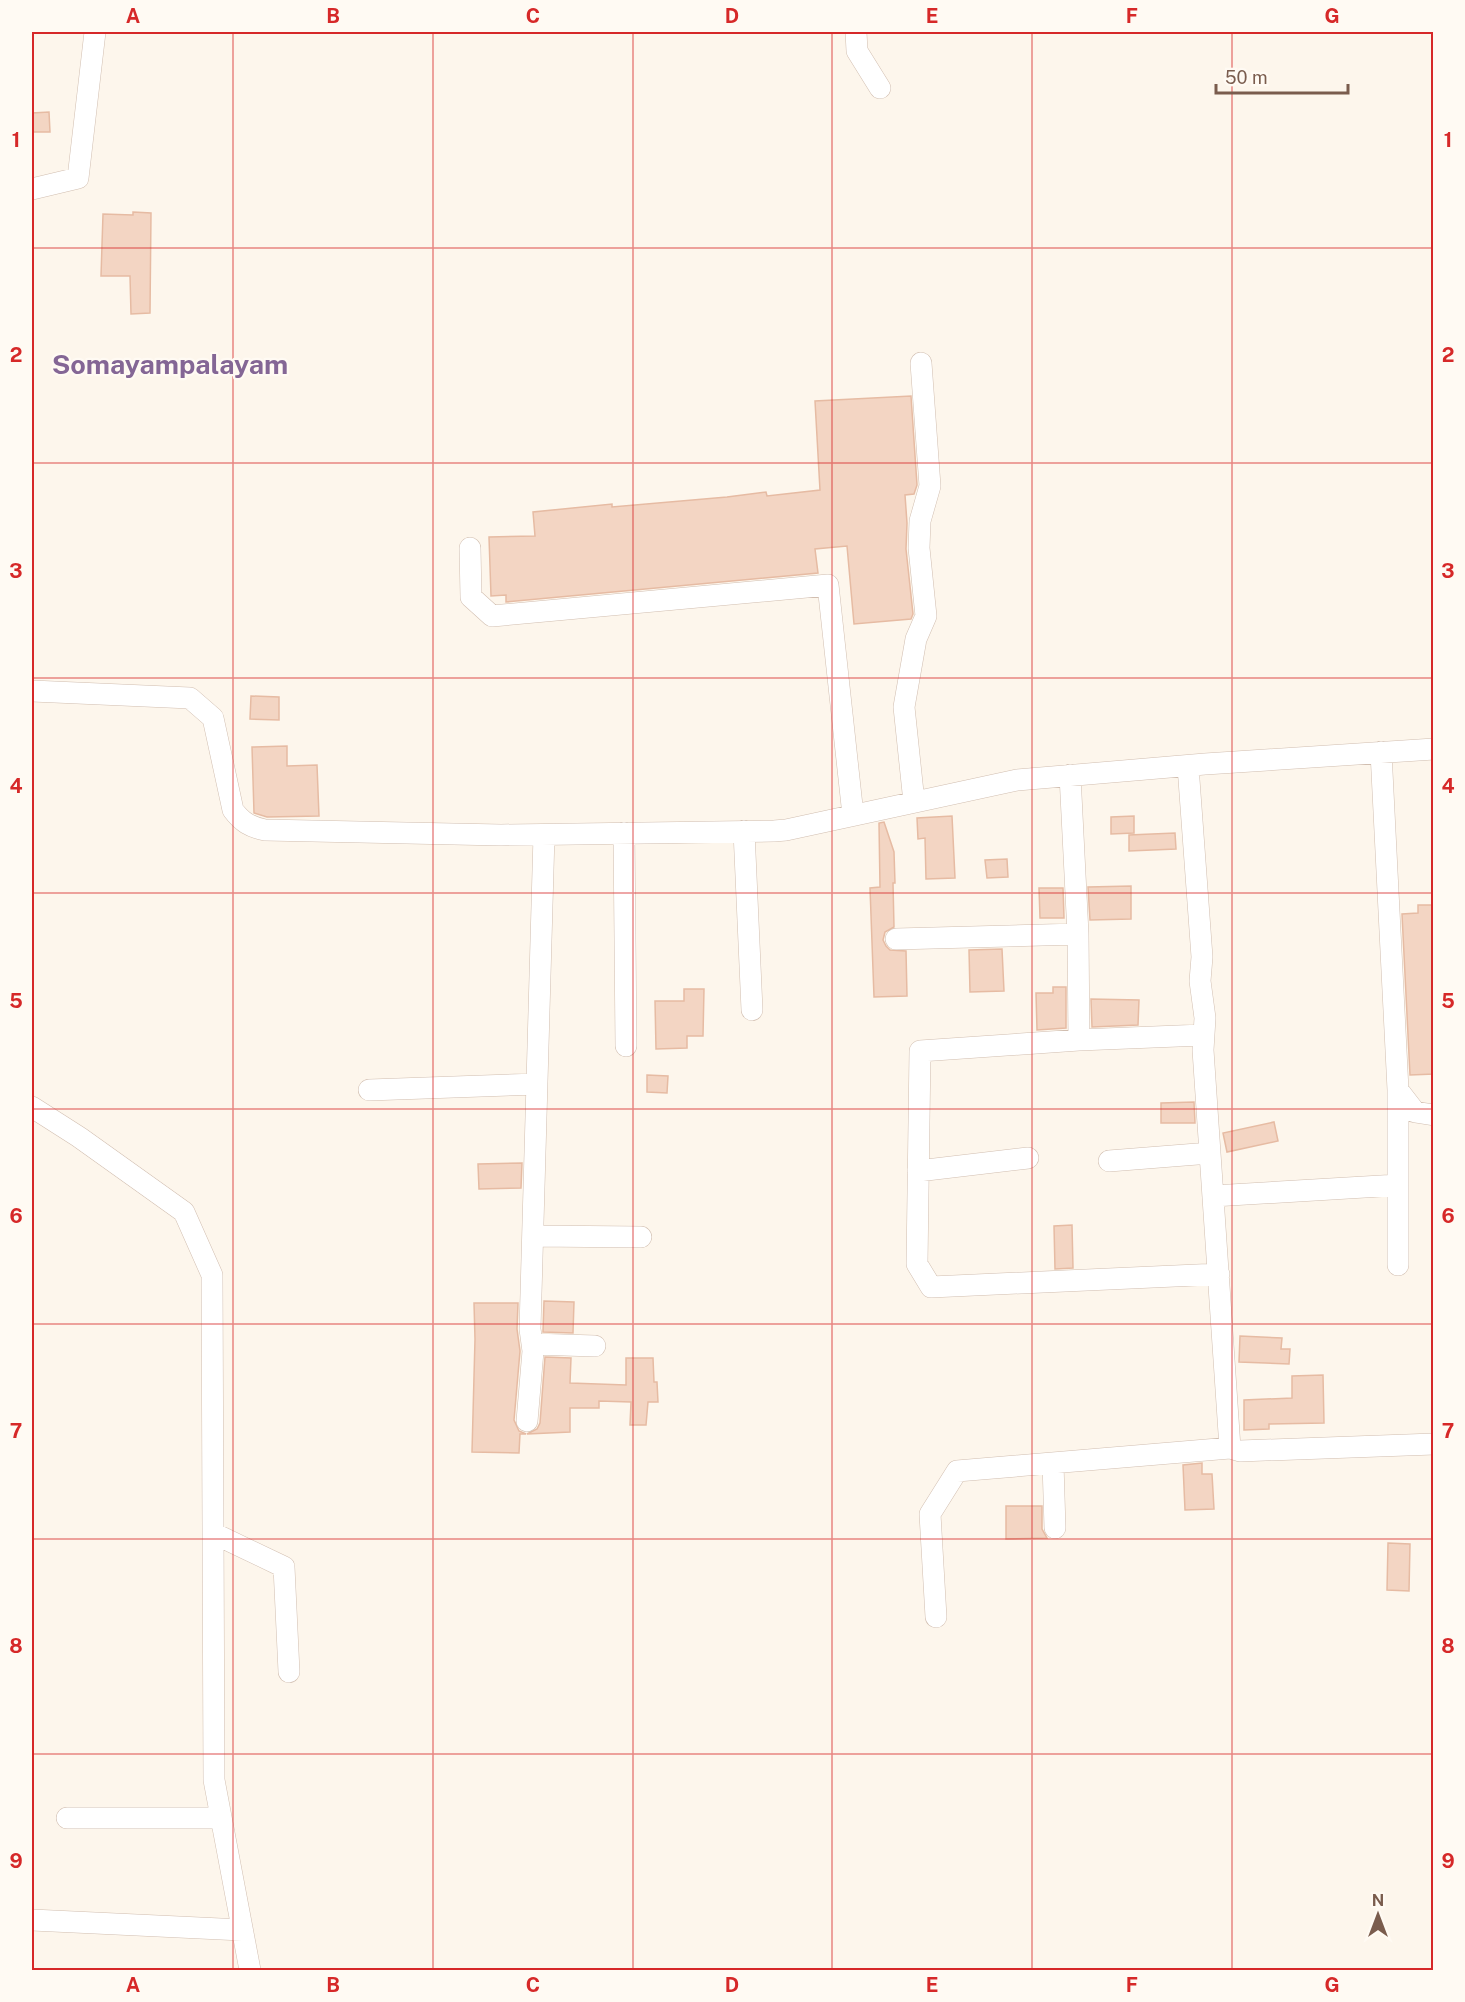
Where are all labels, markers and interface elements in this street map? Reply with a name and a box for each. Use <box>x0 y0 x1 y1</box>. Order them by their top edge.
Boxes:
text: A <box>126 4 140 28</box>
text: B <box>326 4 340 28</box>
text: C <box>526 4 540 28</box>
text: D <box>725 4 739 28</box>
text: E <box>926 4 938 28</box>
text: F <box>1126 4 1138 28</box>
text: G <box>1324 4 1340 28</box>
scale bar <box>1216 57 1348 95</box>
text: 50 m <box>1225 67 1268 88</box>
text: 1 <box>12 128 20 152</box>
text: 1 <box>1444 128 1452 152</box>
text: 2 <box>10 343 22 367</box>
text: 2 <box>1442 343 1454 367</box>
district label: Somayampalayam <box>52 348 288 380</box>
text: 3 <box>9 559 23 583</box>
text: 3 <box>1441 559 1455 583</box>
text: 4 <box>9 774 23 798</box>
text: 4 <box>1441 774 1455 798</box>
text: 5 <box>9 989 23 1013</box>
text: 5 <box>1441 989 1455 1013</box>
text: 6 <box>9 1204 23 1228</box>
text: 6 <box>1441 1204 1455 1228</box>
text: 7 <box>10 1419 22 1443</box>
text: 7 <box>1442 1419 1454 1443</box>
text: 8 <box>9 1634 23 1658</box>
text: 8 <box>1441 1634 1455 1658</box>
text: 9 <box>9 1849 23 1873</box>
text: 9 <box>1441 1849 1455 1873</box>
north arrow <box>1348 1885 1408 1945</box>
text: N <box>1372 1891 1384 1910</box>
text: A <box>126 1973 140 1997</box>
text: B <box>326 1973 340 1997</box>
text: C <box>526 1973 540 1997</box>
text: D <box>725 1973 739 1997</box>
text: E <box>926 1973 938 1997</box>
text: F <box>1126 1973 1138 1997</box>
text: G <box>1324 1973 1340 1997</box>

